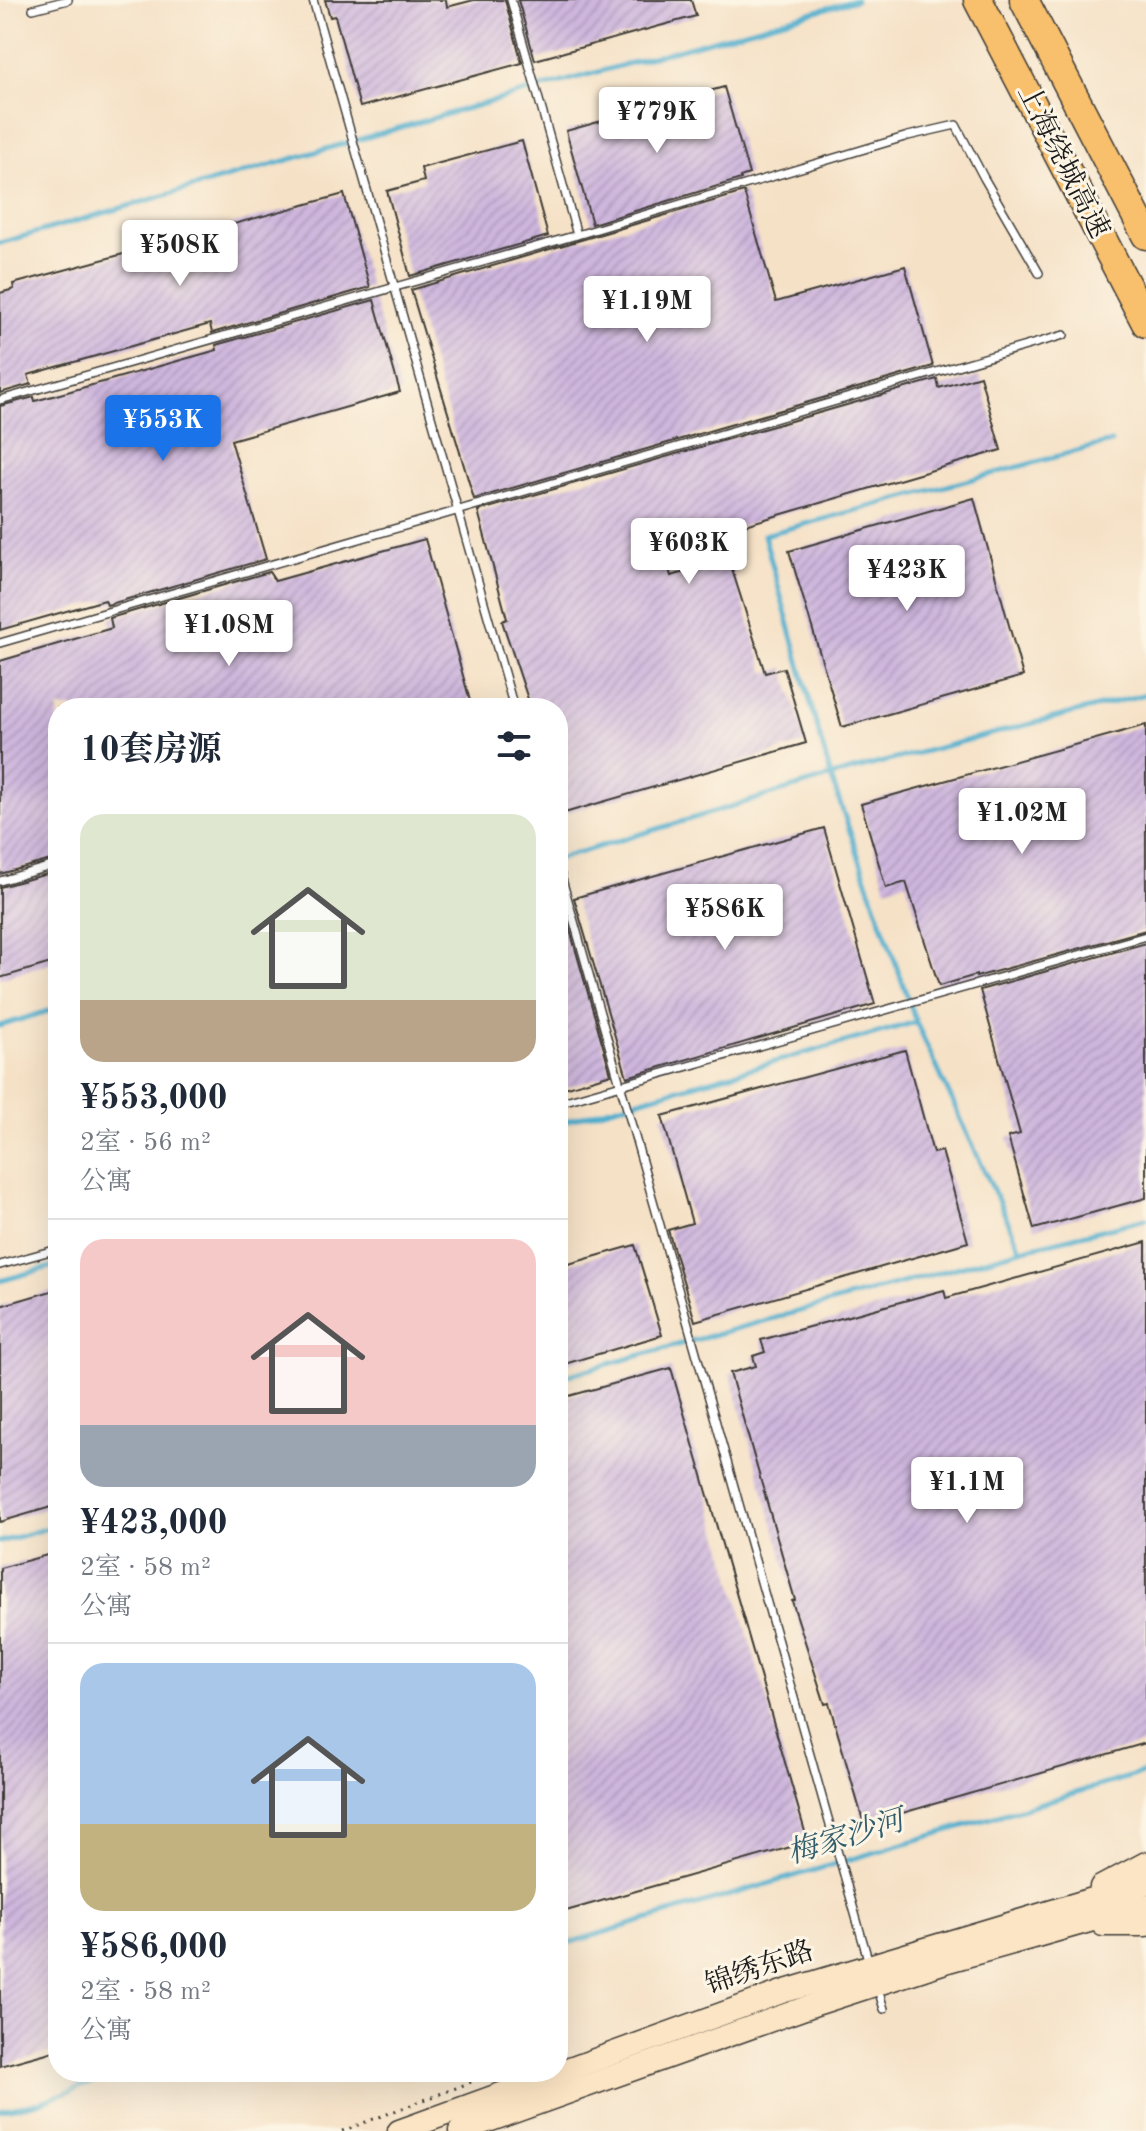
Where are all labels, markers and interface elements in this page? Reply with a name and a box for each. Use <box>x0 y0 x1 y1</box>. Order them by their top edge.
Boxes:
street label: 上海绕城高速 <box>1011 79 1115 243</box>
pin: ¥779K <box>601 87 713 155</box>
text: ¥779K <box>617 100 697 126</box>
pin: ¥508K <box>124 220 236 288</box>
text: ¥508K <box>140 233 220 259</box>
pin: ¥1.19M <box>582 276 712 344</box>
text: ¥1.19M <box>602 289 692 315</box>
pin: ¥553K <box>107 395 219 463</box>
text: ¥553K <box>123 408 203 434</box>
pin: ¥603K <box>633 518 745 586</box>
text: ¥603K <box>649 531 729 557</box>
pin: ¥423K <box>851 545 963 613</box>
text: ¥423K <box>867 558 947 584</box>
pin: ¥1.08M <box>164 600 294 668</box>
text: ¥1.08M <box>184 613 274 639</box>
icon: filters <box>492 724 536 768</box>
text: 10套房源 <box>80 734 221 768</box>
pin: ¥1.02M <box>957 788 1087 856</box>
text: ¥1.02M <box>977 801 1067 827</box>
icon: home <box>236 866 380 1010</box>
pin: ¥586K <box>669 884 781 952</box>
text: ¥586K <box>685 897 765 923</box>
text: ¥553,000 <box>80 1082 228 1116</box>
text: 2室 · 56 m² <box>80 1130 211 1156</box>
text: 公寓 <box>80 1169 132 1195</box>
icon: home <box>236 1291 380 1435</box>
pin: ¥1.1M <box>911 1457 1023 1525</box>
text: ¥1.1M <box>929 1470 1005 1496</box>
text: ¥423,000 <box>80 1507 228 1541</box>
text: 2室 · 58 m² <box>80 1555 211 1581</box>
text: 公寓 <box>80 1594 132 1620</box>
icon: home <box>236 1715 380 1859</box>
water label: 梅家沙河 <box>783 1802 913 1870</box>
text: ¥586,000 <box>80 1931 228 1965</box>
street label: 锦绣东路 <box>702 1935 818 2000</box>
text: 2室 · 58 m² <box>80 1979 211 2005</box>
text: 公寓 <box>80 2018 132 2044</box>

